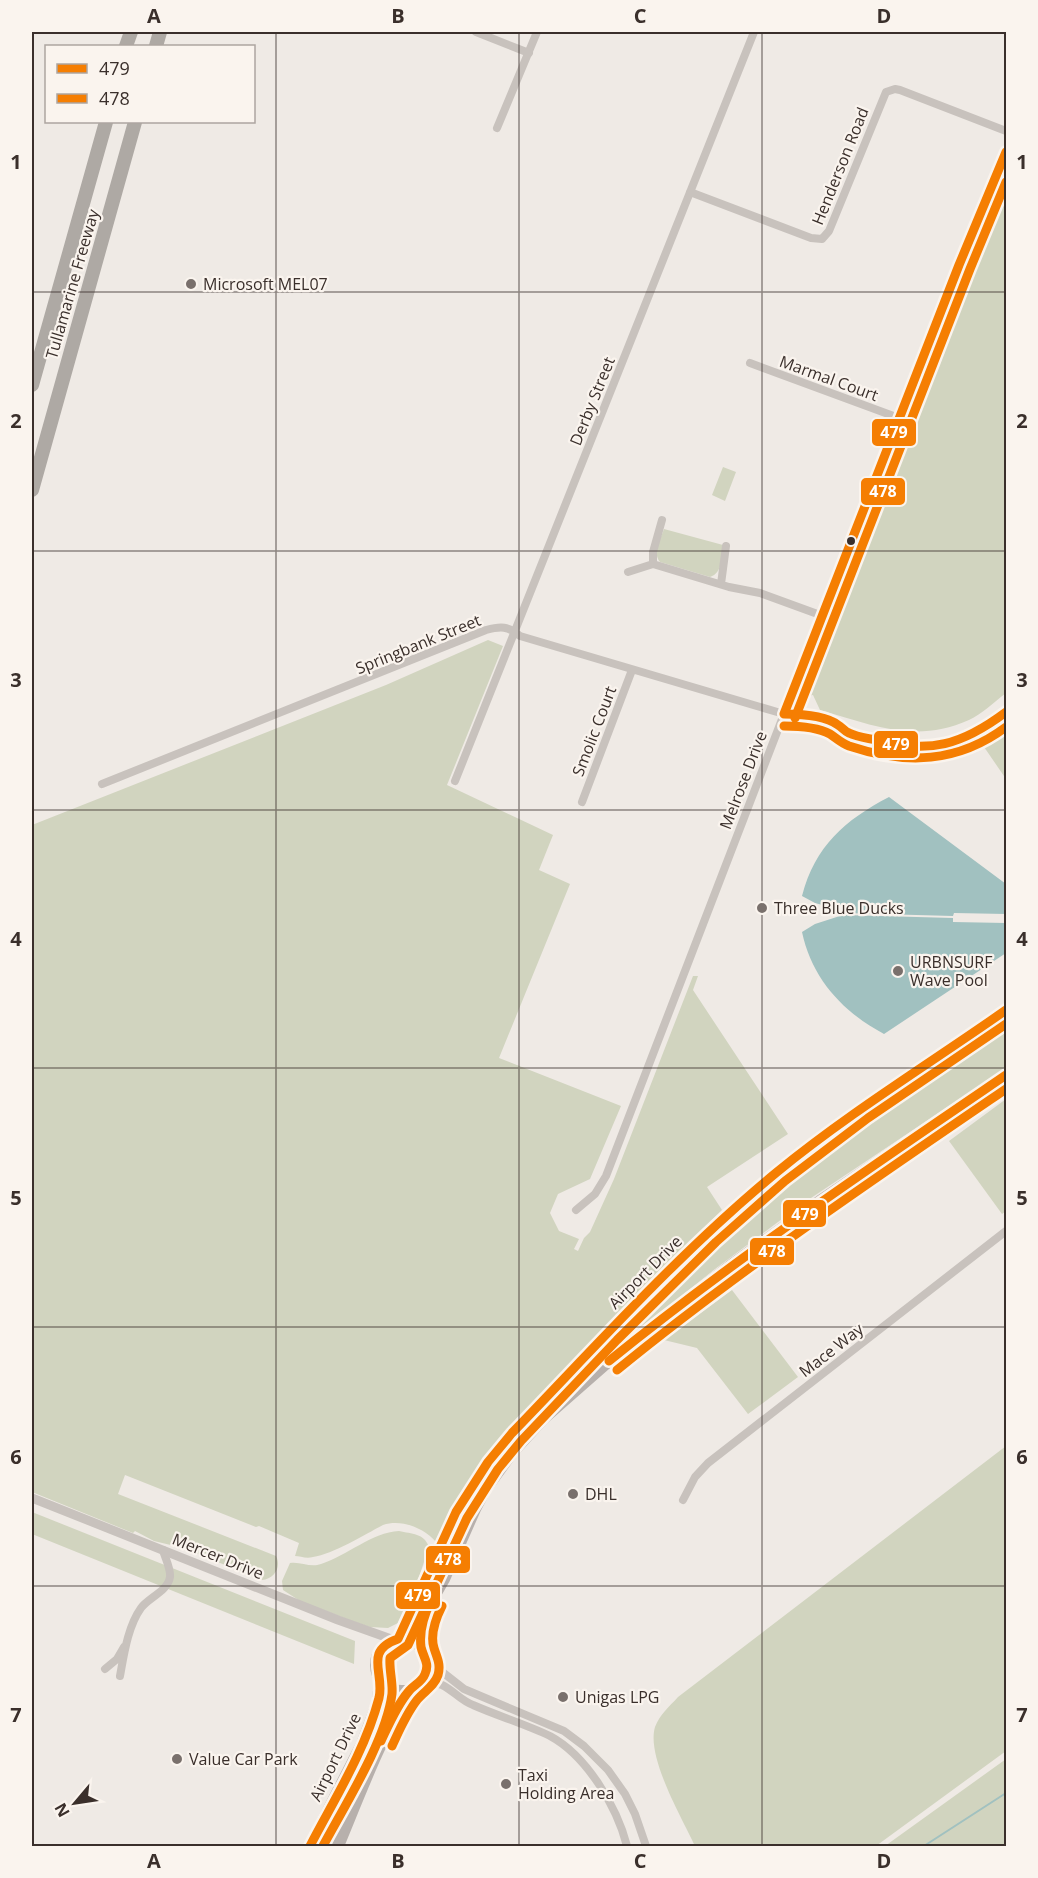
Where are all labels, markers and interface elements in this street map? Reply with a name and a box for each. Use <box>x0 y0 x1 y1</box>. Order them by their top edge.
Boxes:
text: A <box>147 2 161 29</box>
text: B <box>391 2 405 29</box>
text: C <box>634 2 647 29</box>
text: D <box>877 2 891 29</box>
legend <box>45 45 255 123</box>
text: 479 <box>99 56 130 80</box>
text: 478 <box>99 86 130 110</box>
street label: Henderson Road <box>806 104 874 228</box>
text: 1 <box>10 148 22 175</box>
text: 1 <box>1016 148 1028 175</box>
street label: Tullamarine Freeway <box>40 206 104 361</box>
place label: Microsoft MEL07 <box>203 273 328 295</box>
marker: Microsoft MEL07 <box>184 277 198 291</box>
street label: Marmal Court <box>777 350 882 406</box>
street label: Derby Street <box>564 353 620 449</box>
text: 2 <box>10 407 22 434</box>
text: 2 <box>1016 407 1028 434</box>
line badge: 479 <box>871 418 917 447</box>
text: 479 <box>880 421 908 443</box>
line badge: 478 <box>860 477 906 506</box>
text: 478 <box>869 480 897 502</box>
unlabelled marker <box>845 535 857 547</box>
street label: Springbank Street <box>352 609 484 679</box>
text: 3 <box>10 666 22 693</box>
text: 3 <box>1016 666 1028 693</box>
street label: Smolic Court <box>567 683 621 779</box>
street label: Melrose Drive <box>714 728 772 832</box>
line badge: 479 <box>873 730 919 759</box>
text: 479 <box>882 733 910 755</box>
place label: Three Blue Ducks <box>774 897 904 919</box>
marker: Three Blue Ducks <box>755 901 769 915</box>
text: 4 <box>10 925 22 952</box>
text: 4 <box>1016 925 1028 952</box>
place label: URBNSURF Wave Pool <box>910 951 993 991</box>
marker: URBNSURF Wave Pool <box>891 964 905 978</box>
text: 5 <box>10 1184 22 1211</box>
text: 5 <box>1016 1184 1028 1211</box>
line badge: 479 <box>782 1199 827 1228</box>
text: 479 <box>791 1203 819 1225</box>
street label: Airport Drive <box>603 1230 687 1314</box>
line badge: 478 <box>749 1237 795 1266</box>
text: 478 <box>758 1240 786 1262</box>
street label: Mace Way <box>794 1317 868 1382</box>
text: 6 <box>10 1443 22 1470</box>
text: 6 <box>1016 1443 1028 1470</box>
place label: DHL <box>585 1483 617 1505</box>
marker: DHL <box>566 1487 580 1501</box>
street label: Mercer Drive <box>169 1528 267 1584</box>
line badge: 478 <box>425 1545 471 1574</box>
text: 478 <box>434 1548 462 1570</box>
line badge: 479 <box>395 1581 441 1610</box>
text: 479 <box>404 1584 432 1606</box>
place label: Unigas LPG <box>575 1686 659 1708</box>
marker: Unigas LPG <box>556 1690 570 1704</box>
text: 7 <box>10 1701 22 1728</box>
text: 7 <box>1016 1701 1028 1728</box>
street label: Airport Drive <box>304 1709 366 1805</box>
place label: Value Car Park <box>189 1748 298 1770</box>
marker: Value Car Park <box>170 1752 184 1766</box>
place label: Taxi Holding Area <box>518 1764 614 1804</box>
north arrow <box>45 1773 105 1833</box>
marker: Taxi Holding Area <box>499 1777 513 1791</box>
text: N <box>49 1799 75 1821</box>
text: A <box>147 1847 161 1874</box>
text: B <box>391 1847 405 1874</box>
text: C <box>634 1847 647 1874</box>
text: D <box>877 1847 891 1874</box>

